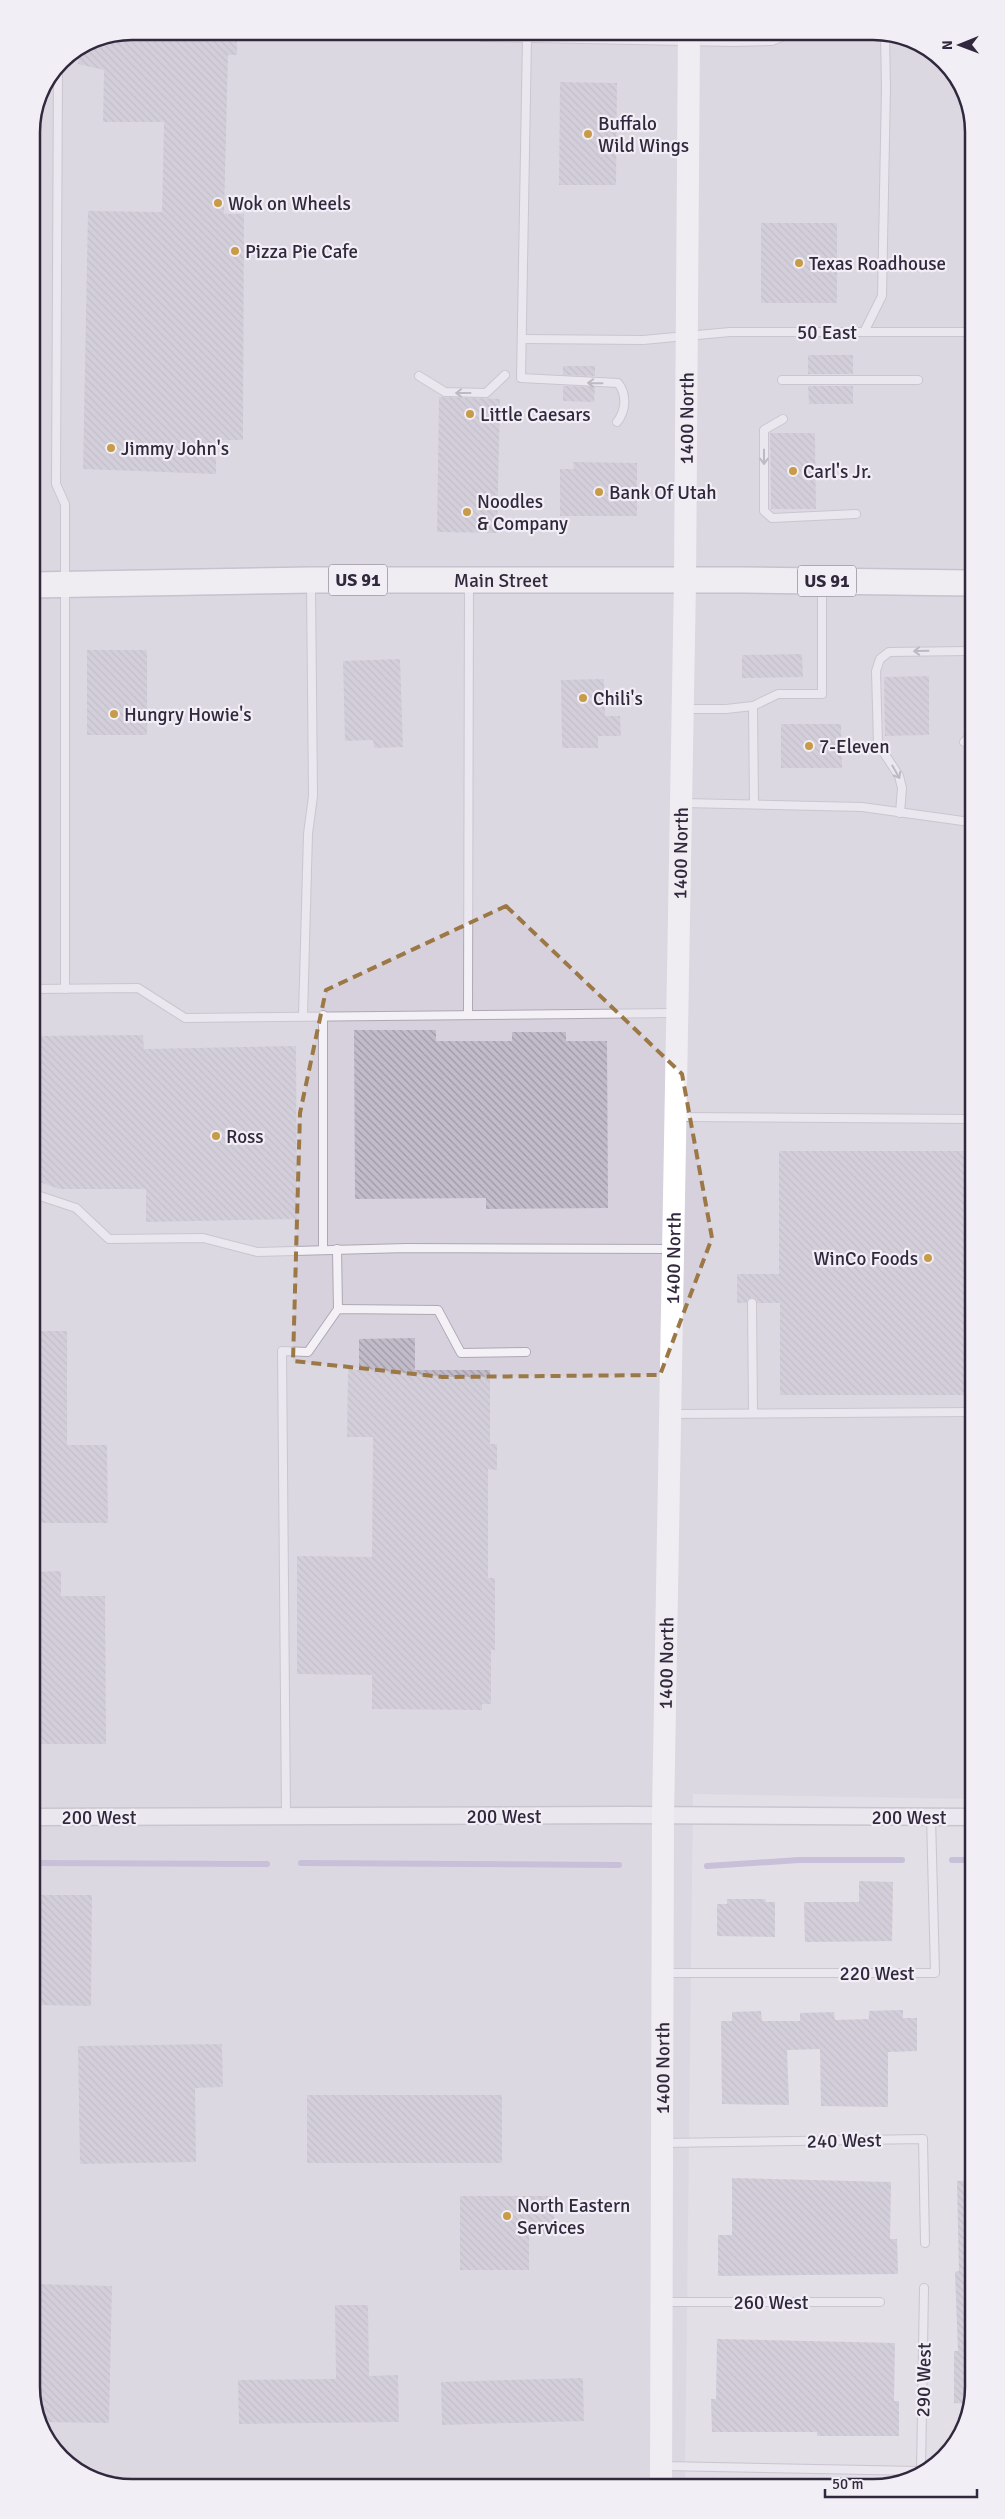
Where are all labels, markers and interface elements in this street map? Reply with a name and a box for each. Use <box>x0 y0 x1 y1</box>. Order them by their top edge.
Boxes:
north arrow <box>935 20 985 70</box>
text: N <box>939 40 956 50</box>
place label: Buffalo Wild Wings <box>598 112 689 158</box>
marker: Buffalo Wild Wings <box>582 128 594 140</box>
place label: Wok on Wheels <box>228 192 351 216</box>
marker: Wok on Wheels <box>212 197 224 209</box>
place label: Pizza Pie Cafe <box>245 240 358 264</box>
marker: Pizza Pie Cafe <box>229 245 241 257</box>
place label: Texas Roadhouse <box>809 252 946 276</box>
marker: Texas Roadhouse <box>793 257 805 269</box>
street label: 50 East <box>797 321 857 345</box>
street label: 1400 North <box>675 372 700 465</box>
one-way arrow <box>588 378 604 388</box>
one-way arrow <box>455 388 472 398</box>
place label: Little Caesars <box>480 403 591 427</box>
marker: Little Caesars <box>464 408 476 420</box>
place label: Jimmy John's <box>121 437 229 461</box>
marker: Jimmy John's <box>105 442 117 454</box>
one-way arrow <box>759 448 769 464</box>
place label: Carl's Jr. <box>803 460 872 484</box>
marker: Carl's Jr. <box>787 465 799 477</box>
place label: Bank Of Utah <box>609 481 717 505</box>
marker: Bank Of Utah <box>593 486 605 498</box>
place label: Noodles & Company <box>477 490 568 536</box>
marker: Noodles & Company <box>461 506 473 518</box>
road number: US 91 <box>329 564 387 596</box>
road number: US 91 <box>798 566 856 596</box>
street label: Main Street <box>454 569 548 593</box>
one-way arrow <box>913 647 929 656</box>
place label: Chili's <box>593 687 643 711</box>
marker: Chili's <box>577 692 589 704</box>
place label: Hungry Howie's <box>124 703 252 727</box>
marker: Hungry Howie's <box>108 708 120 720</box>
place label: 7-Eleven <box>819 735 890 759</box>
marker: 7-Eleven <box>803 740 815 752</box>
one-way arrow <box>891 765 901 780</box>
street label: 1400 North <box>668 807 694 900</box>
place label: Ross <box>226 1125 264 1149</box>
marker: Ross <box>210 1130 222 1142</box>
street label: 1400 North <box>661 1212 687 1305</box>
place label: WinCo Foods <box>813 1247 918 1271</box>
marker: WinCo Foods <box>922 1252 934 1264</box>
street label: 1400 North <box>654 1617 680 1709</box>
street label: 200 West <box>467 1805 542 1829</box>
street label: 200 West <box>62 1806 137 1830</box>
street label: 200 West <box>872 1806 947 1830</box>
street label: 220 West <box>840 1962 915 1986</box>
street label: 1400 North <box>651 2022 675 2114</box>
street label: 240 West <box>806 2128 882 2154</box>
place label: North Eastern Services <box>517 2194 630 2240</box>
marker: North Eastern Services <box>501 2210 513 2222</box>
street label: 260 West <box>734 2291 809 2315</box>
street label: 290 West <box>911 2342 937 2418</box>
scale bar <box>825 2466 978 2498</box>
text: 50 m <box>832 2475 863 2493</box>

